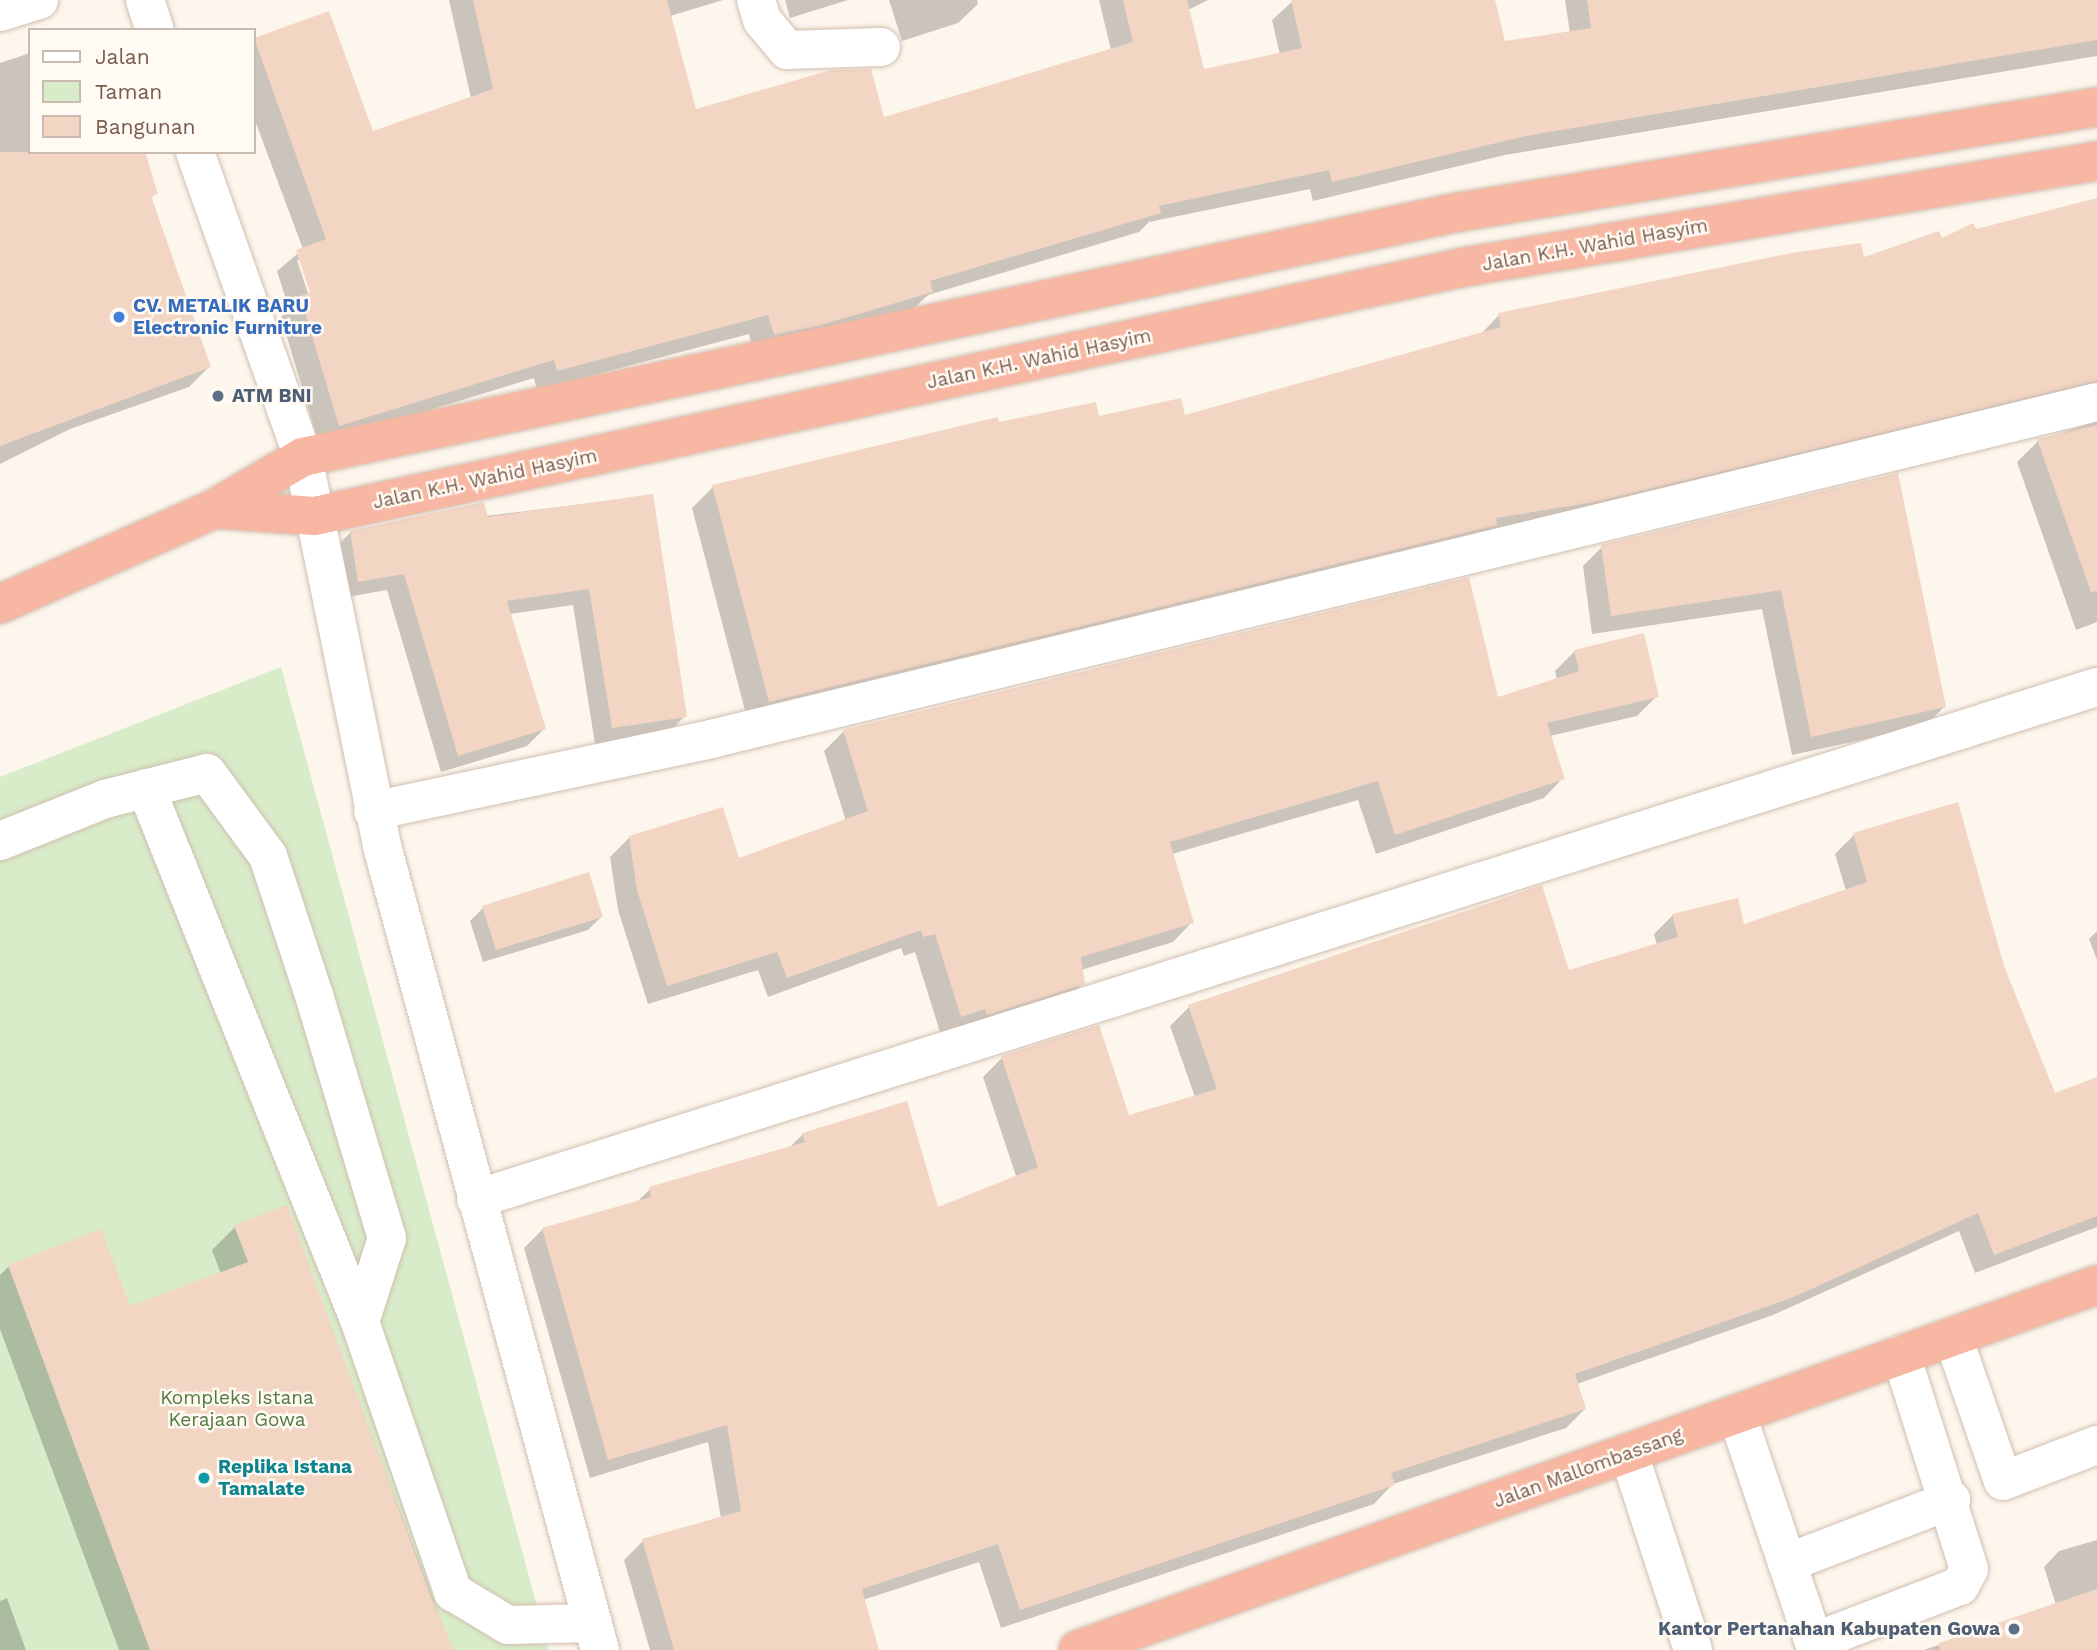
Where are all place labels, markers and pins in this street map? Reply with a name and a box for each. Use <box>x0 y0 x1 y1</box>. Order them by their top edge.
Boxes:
place label: CV. METALIK BARU Electronic Furniture <box>133 295 322 339</box>
marker: CV. METALIK BARU Electronic Furniture <box>111 309 127 325</box>
place label: ATM BNI <box>232 385 312 407</box>
marker: ATM BNI <box>210 388 226 404</box>
place label: Replika Istana Tamalate <box>218 1456 352 1500</box>
marker: Replika Istana Tamalate <box>196 1470 212 1486</box>
place label: Kantor Pertanahan Kabupaten Gowa <box>1658 1618 2000 1640</box>
marker: Kantor Pertanahan Kabupaten Gowa <box>2006 1621 2022 1637</box>

